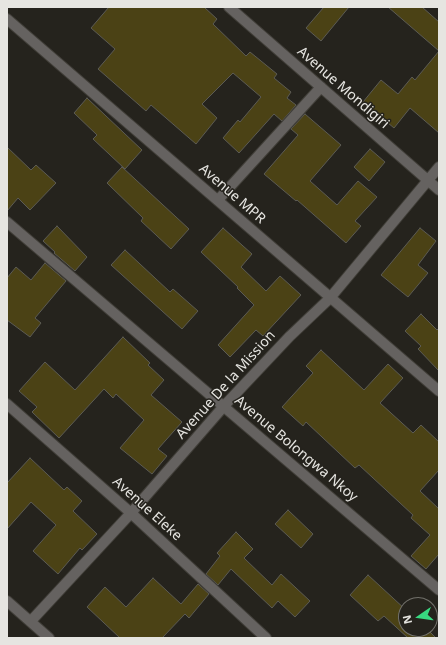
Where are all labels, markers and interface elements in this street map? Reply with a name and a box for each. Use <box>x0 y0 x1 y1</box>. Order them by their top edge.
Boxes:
street label: Avenue Mondigiri <box>294 43 392 133</box>
street label: Avenue MPR <box>195 161 269 227</box>
street label: Avenue De la Mission <box>173 327 279 443</box>
street label: Avenue Bolongwa Nkoy <box>231 393 361 505</box>
street label: Avenue Eleke <box>109 473 185 545</box>
north arrow <box>398 597 438 637</box>
text: N <box>398 614 415 626</box>

